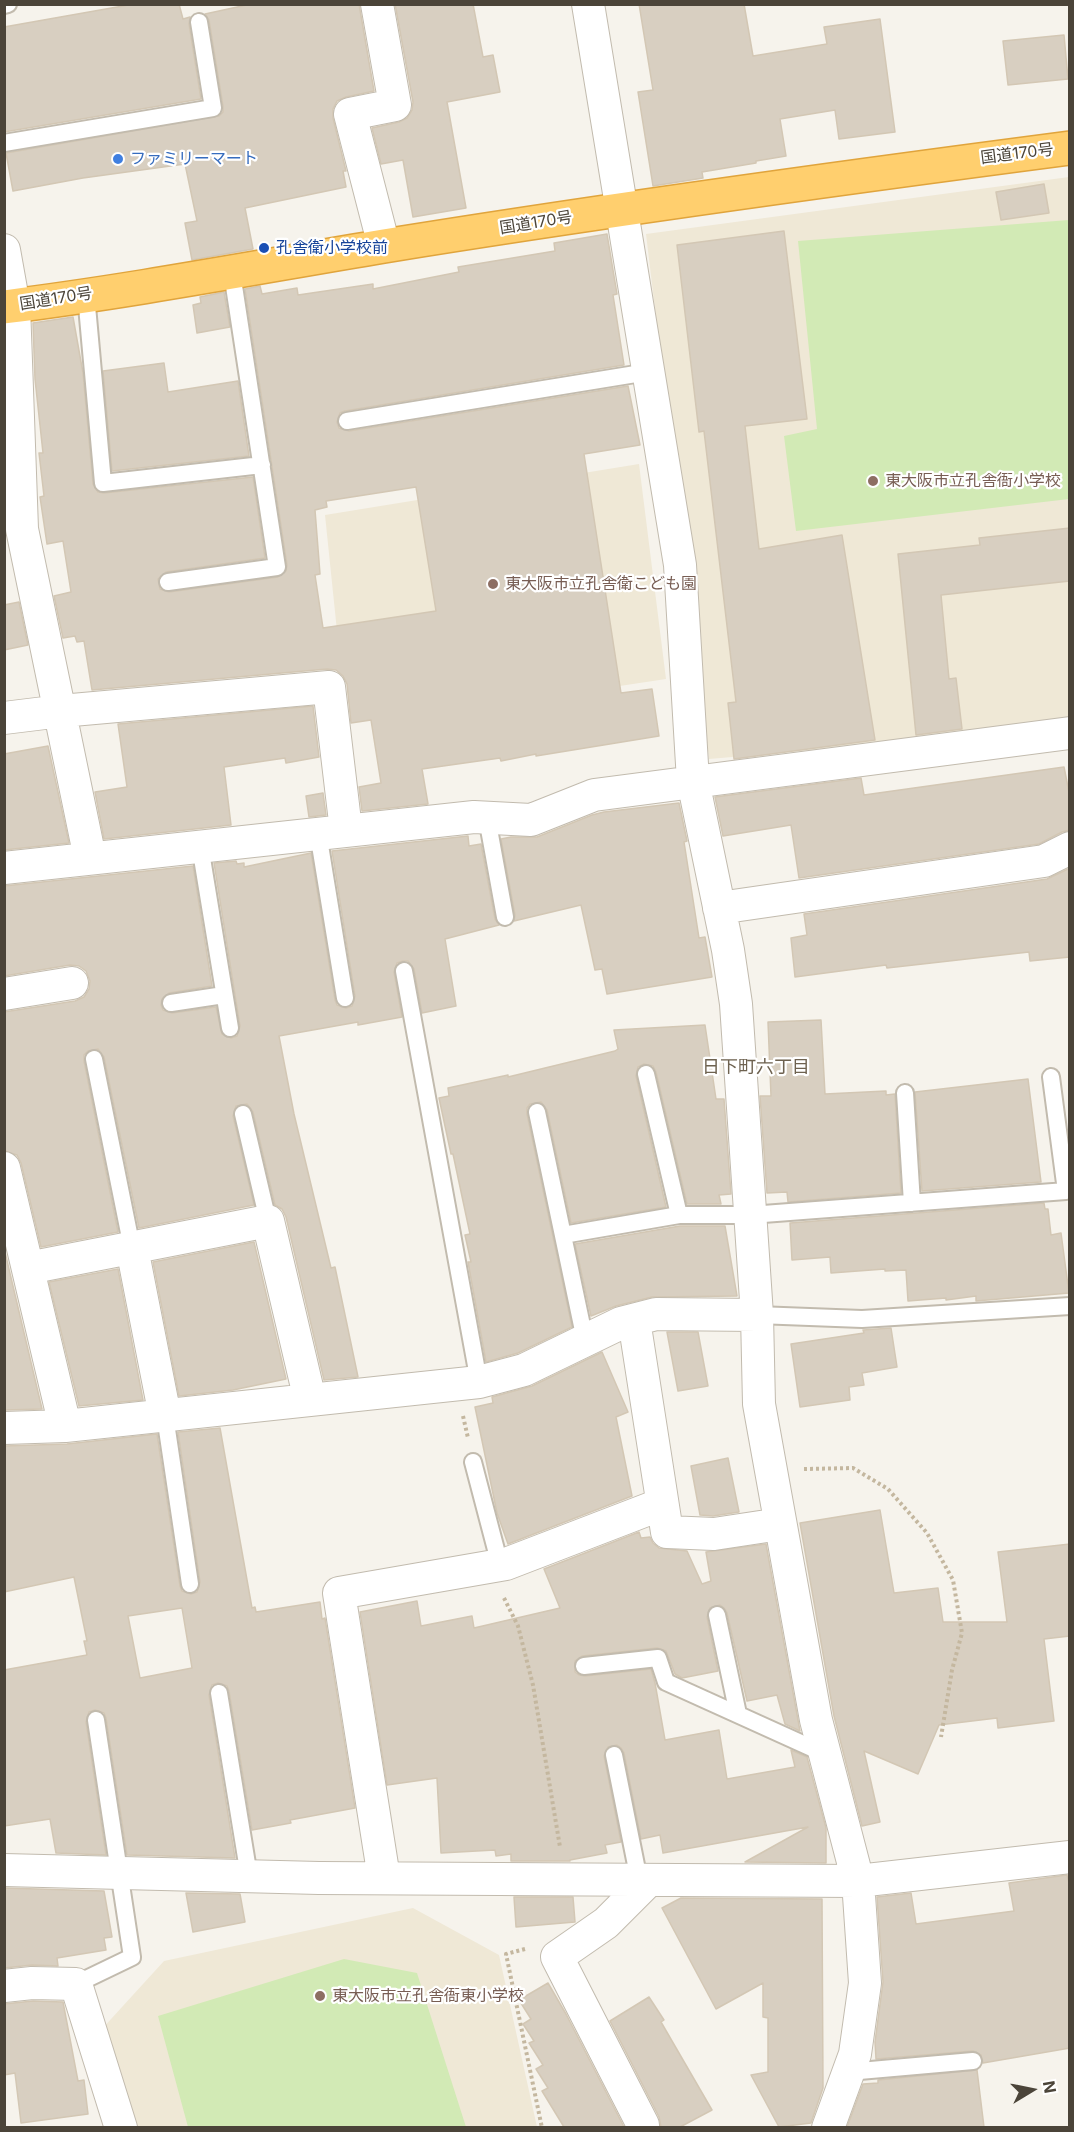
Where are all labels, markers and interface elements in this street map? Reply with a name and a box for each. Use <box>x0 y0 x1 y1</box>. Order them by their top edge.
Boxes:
street label: 国道170号 <box>979 140 1055 168</box>
place label: ファミリーマート <box>130 149 258 169</box>
marker: ファミリーマート <box>111 152 125 166</box>
street label: 国道170号 <box>498 208 574 238</box>
place label: 孔舎衛小学校前 <box>276 238 388 258</box>
marker: 孔舎衛小学校前 <box>257 241 271 255</box>
street label: 国道170号 <box>18 284 94 314</box>
place label: 東大阪市立孔舎衙小学校 <box>885 471 1061 491</box>
marker: 東大阪市立孔舎衙小学校 <box>866 474 880 488</box>
place label: 東大阪市立孔舎衛こども園 <box>505 574 697 594</box>
marker: 東大阪市立孔舎衛こども園 <box>486 577 500 591</box>
district label: 日下町六丁目 <box>702 1057 810 1079</box>
place label: 東大阪市立孔舎衙東小学校 <box>332 1986 524 2006</box>
marker: 東大阪市立孔舎衙東小学校 <box>313 1989 327 2003</box>
north arrow <box>1002 2060 1062 2120</box>
text: N <box>1039 2079 1061 2095</box>

